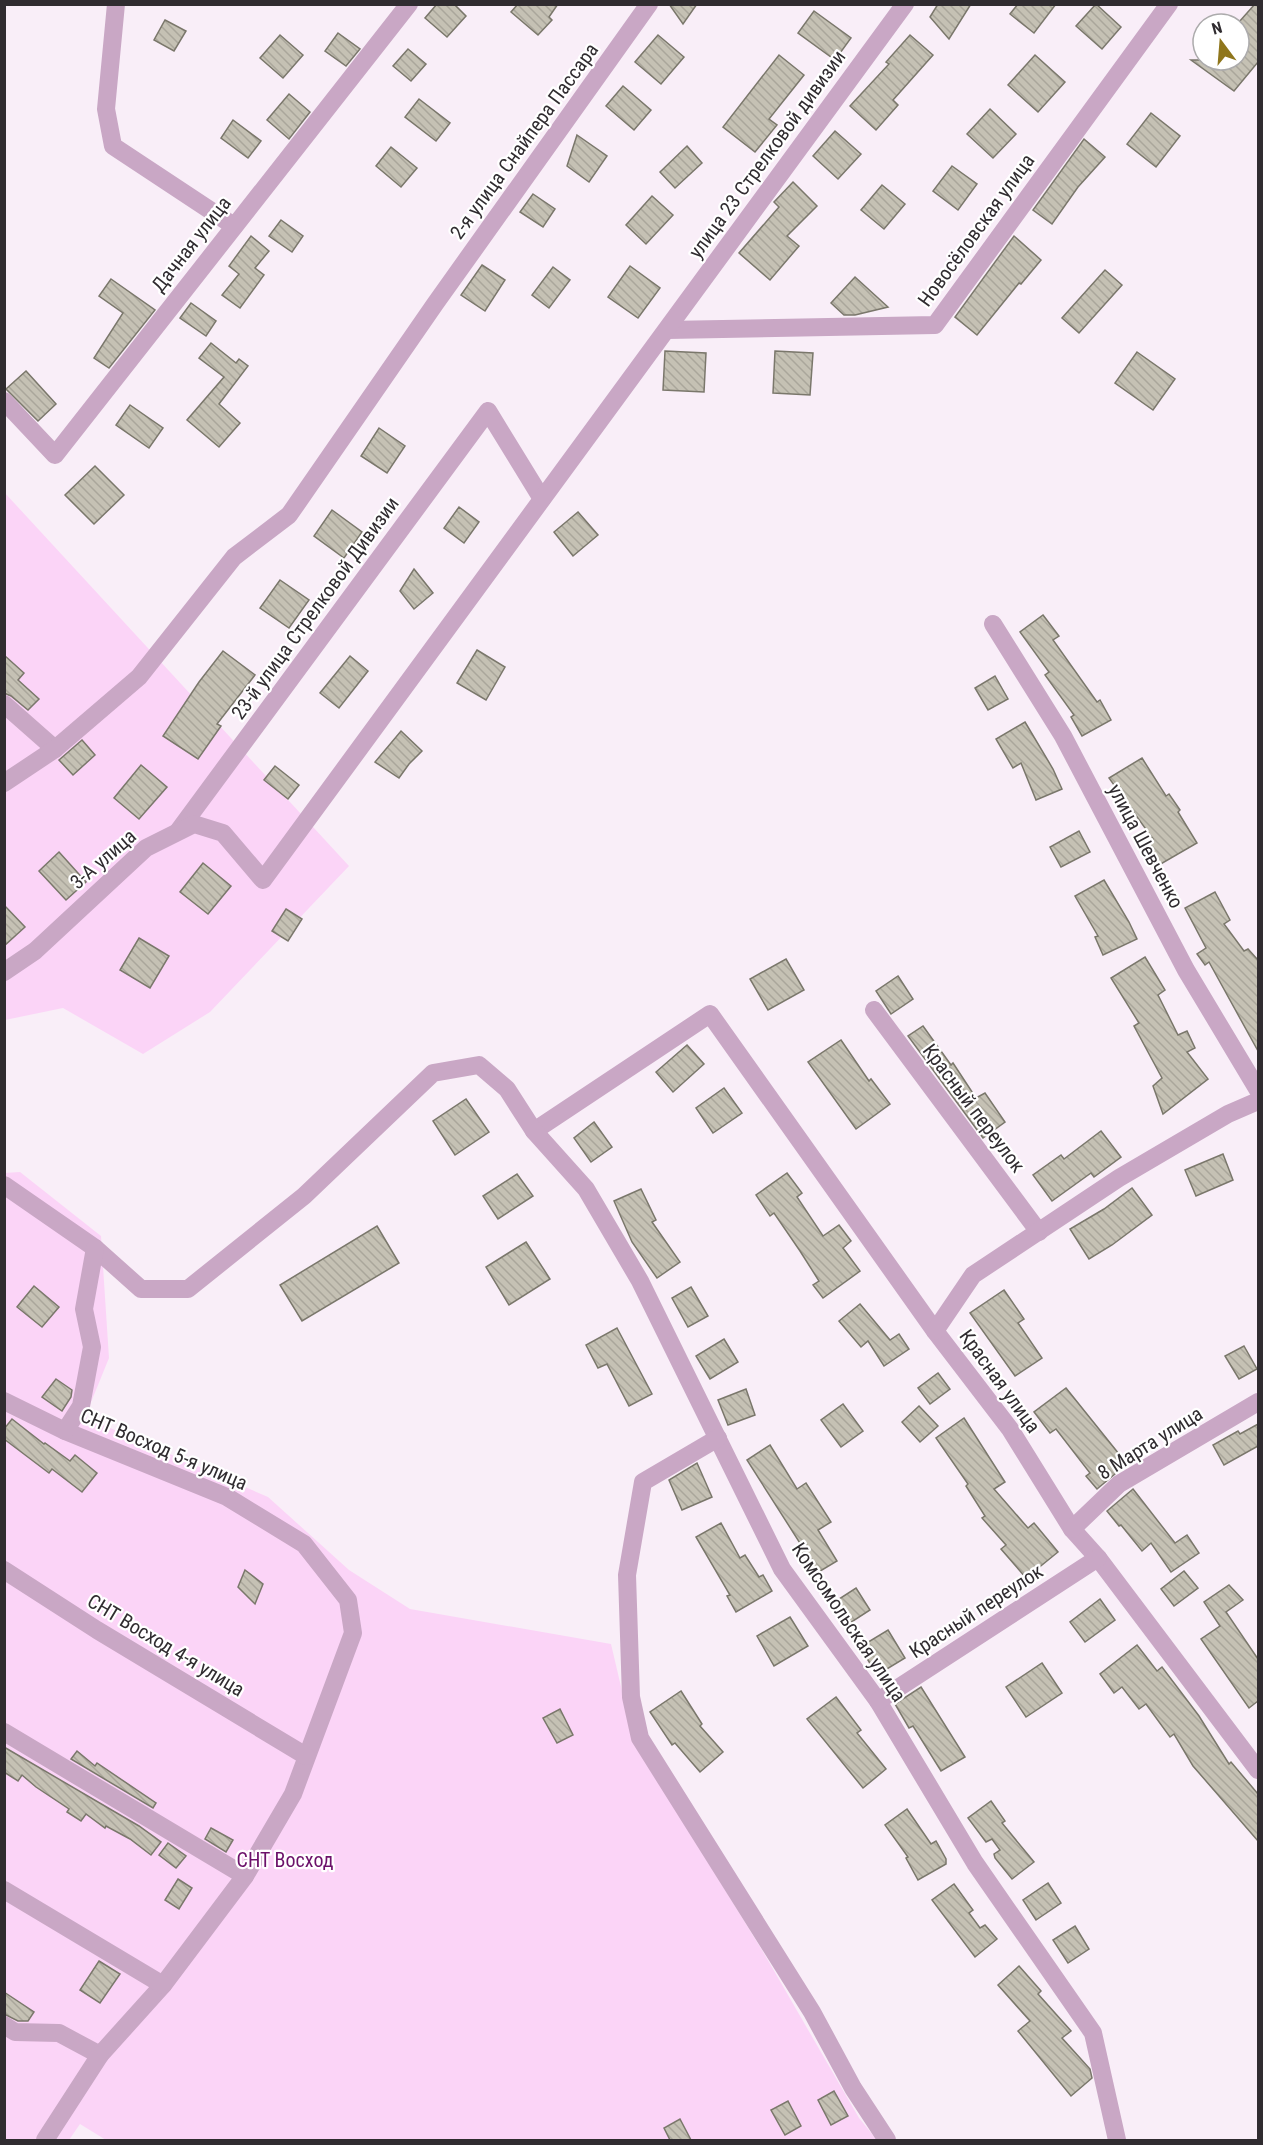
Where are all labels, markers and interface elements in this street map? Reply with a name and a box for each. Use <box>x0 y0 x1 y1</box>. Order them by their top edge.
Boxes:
north arrow <box>1191 12 1251 72</box>
text: N <box>1210 18 1224 39</box>
street label: 2-я улица Снайпера Пассара <box>445 38 603 244</box>
street label: улица 23 Стрелковой дивизии <box>683 45 851 263</box>
street label: Новосёловская улица <box>913 149 1039 311</box>
street label: Дачная улица <box>146 191 236 297</box>
street label: 23-й улица Стрелковой Дивизии <box>226 492 404 724</box>
street label: улица Шевченко <box>1103 780 1189 912</box>
street label: 3-А улица <box>65 824 141 894</box>
street label: Красный переулок <box>918 1039 1030 1177</box>
street label: Красная улица <box>954 1325 1046 1437</box>
street label: 8 Марта улица <box>1093 1401 1207 1485</box>
street label: СНТ Восход 5-я улица <box>77 1403 251 1495</box>
street label: Комсомольская улица <box>787 1538 911 1706</box>
street label: Красный переулок <box>905 1559 1048 1663</box>
street label: СНТ Восход 4-я улица <box>83 1589 249 1701</box>
park label: СНТ Восход <box>237 1848 334 1872</box>

